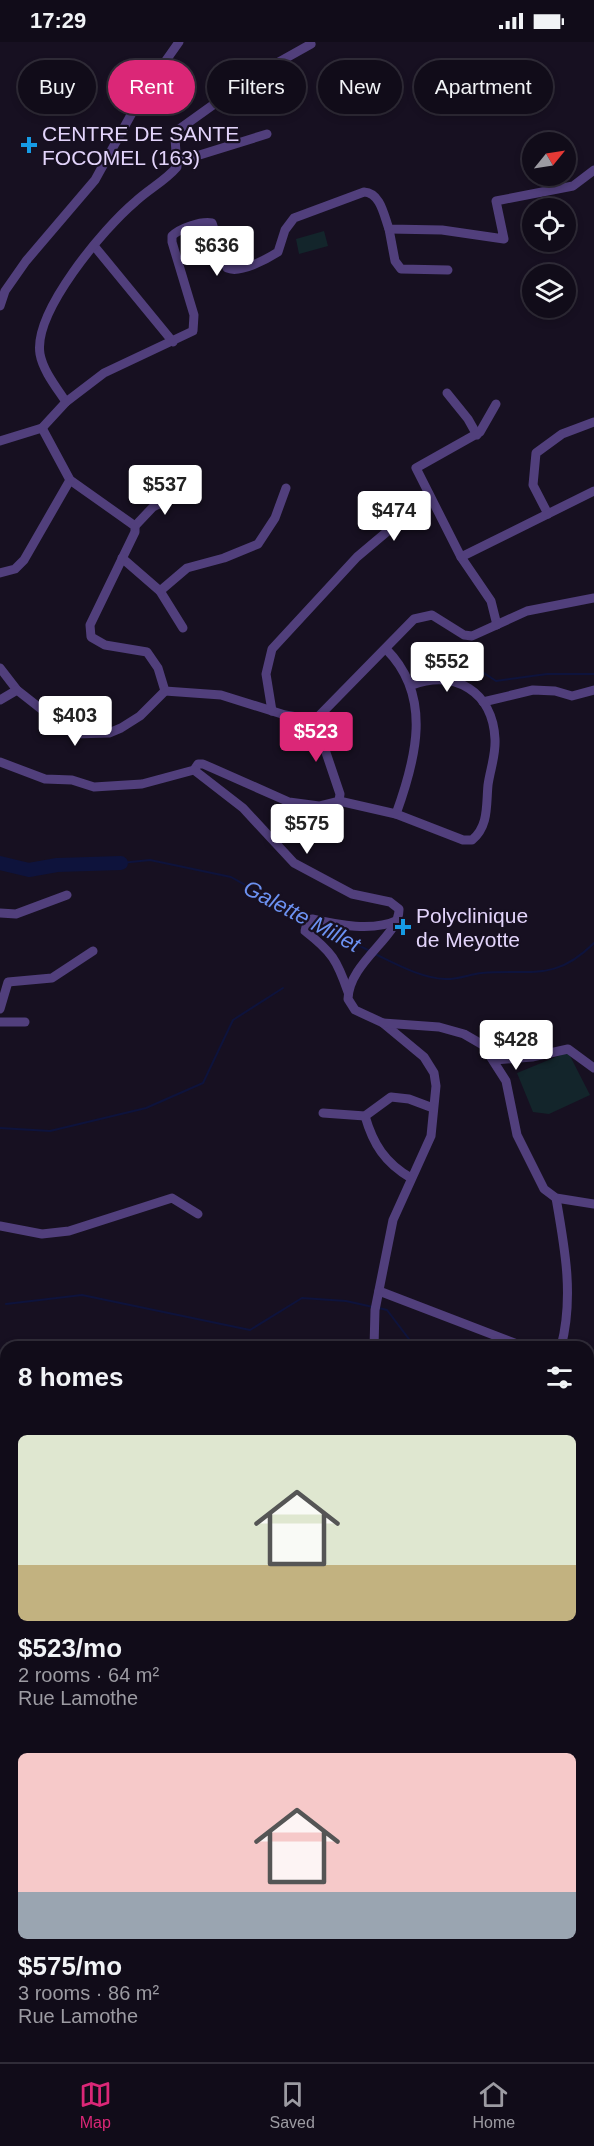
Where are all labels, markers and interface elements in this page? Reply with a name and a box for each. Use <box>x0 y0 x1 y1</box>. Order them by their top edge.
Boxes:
text: 17:29 <box>30 8 86 33</box>
chip: Buy <box>18 60 96 114</box>
chip: Rent <box>108 60 195 114</box>
chip: Filters <box>207 60 306 114</box>
chip: New <box>318 60 402 114</box>
chip: Apartment <box>414 60 553 114</box>
place label: CENTRE DE SANTE FOCOMEL (163) <box>42 122 239 169</box>
north arrow <box>522 132 576 186</box>
map controls <box>522 132 576 318</box>
marker: CENTRE DE SANTE FOCOMEL (163) <box>20 136 38 154</box>
button: locate <box>522 198 576 252</box>
pin: $636 <box>181 226 253 277</box>
text: $636 <box>195 234 239 256</box>
button: layers <box>522 264 576 318</box>
pin: $537 <box>129 465 201 516</box>
text: $537 <box>143 473 187 495</box>
pin: $474 <box>358 491 430 542</box>
text: $474 <box>372 499 416 521</box>
pin: $552 <box>411 642 483 693</box>
text: $552 <box>425 650 469 672</box>
pin: $403 <box>39 696 111 747</box>
text: $403 <box>53 704 97 726</box>
pin: $523 <box>280 712 352 763</box>
text: $523 <box>294 720 338 742</box>
pin: $575 <box>271 804 343 855</box>
text: $575 <box>285 812 329 834</box>
water label: Galette Millet <box>239 875 365 958</box>
place label: Polyclinique de Meyotte <box>416 904 528 951</box>
marker: Polyclinique de Meyotte <box>394 918 412 936</box>
pin: $428 <box>480 1020 552 1071</box>
text: $428 <box>494 1028 538 1050</box>
icon: filters <box>543 1361 576 1394</box>
text: 8 homes <box>18 1362 124 1392</box>
icon: home <box>243 1474 351 1582</box>
text: $523/mo <box>18 1633 122 1663</box>
text: 2 rooms · 64 m² <box>18 1664 159 1686</box>
text: Rue Lamothe <box>18 1687 138 1709</box>
icon: home <box>243 1792 351 1900</box>
text: $575/mo <box>18 1951 122 1981</box>
text: 3 rooms · 86 m² <box>18 1982 159 2004</box>
text: Rue Lamothe <box>18 2005 138 2027</box>
tab: Map <box>79 2078 112 2132</box>
tab: Saved <box>269 2078 315 2132</box>
tab: Home <box>472 2078 515 2132</box>

